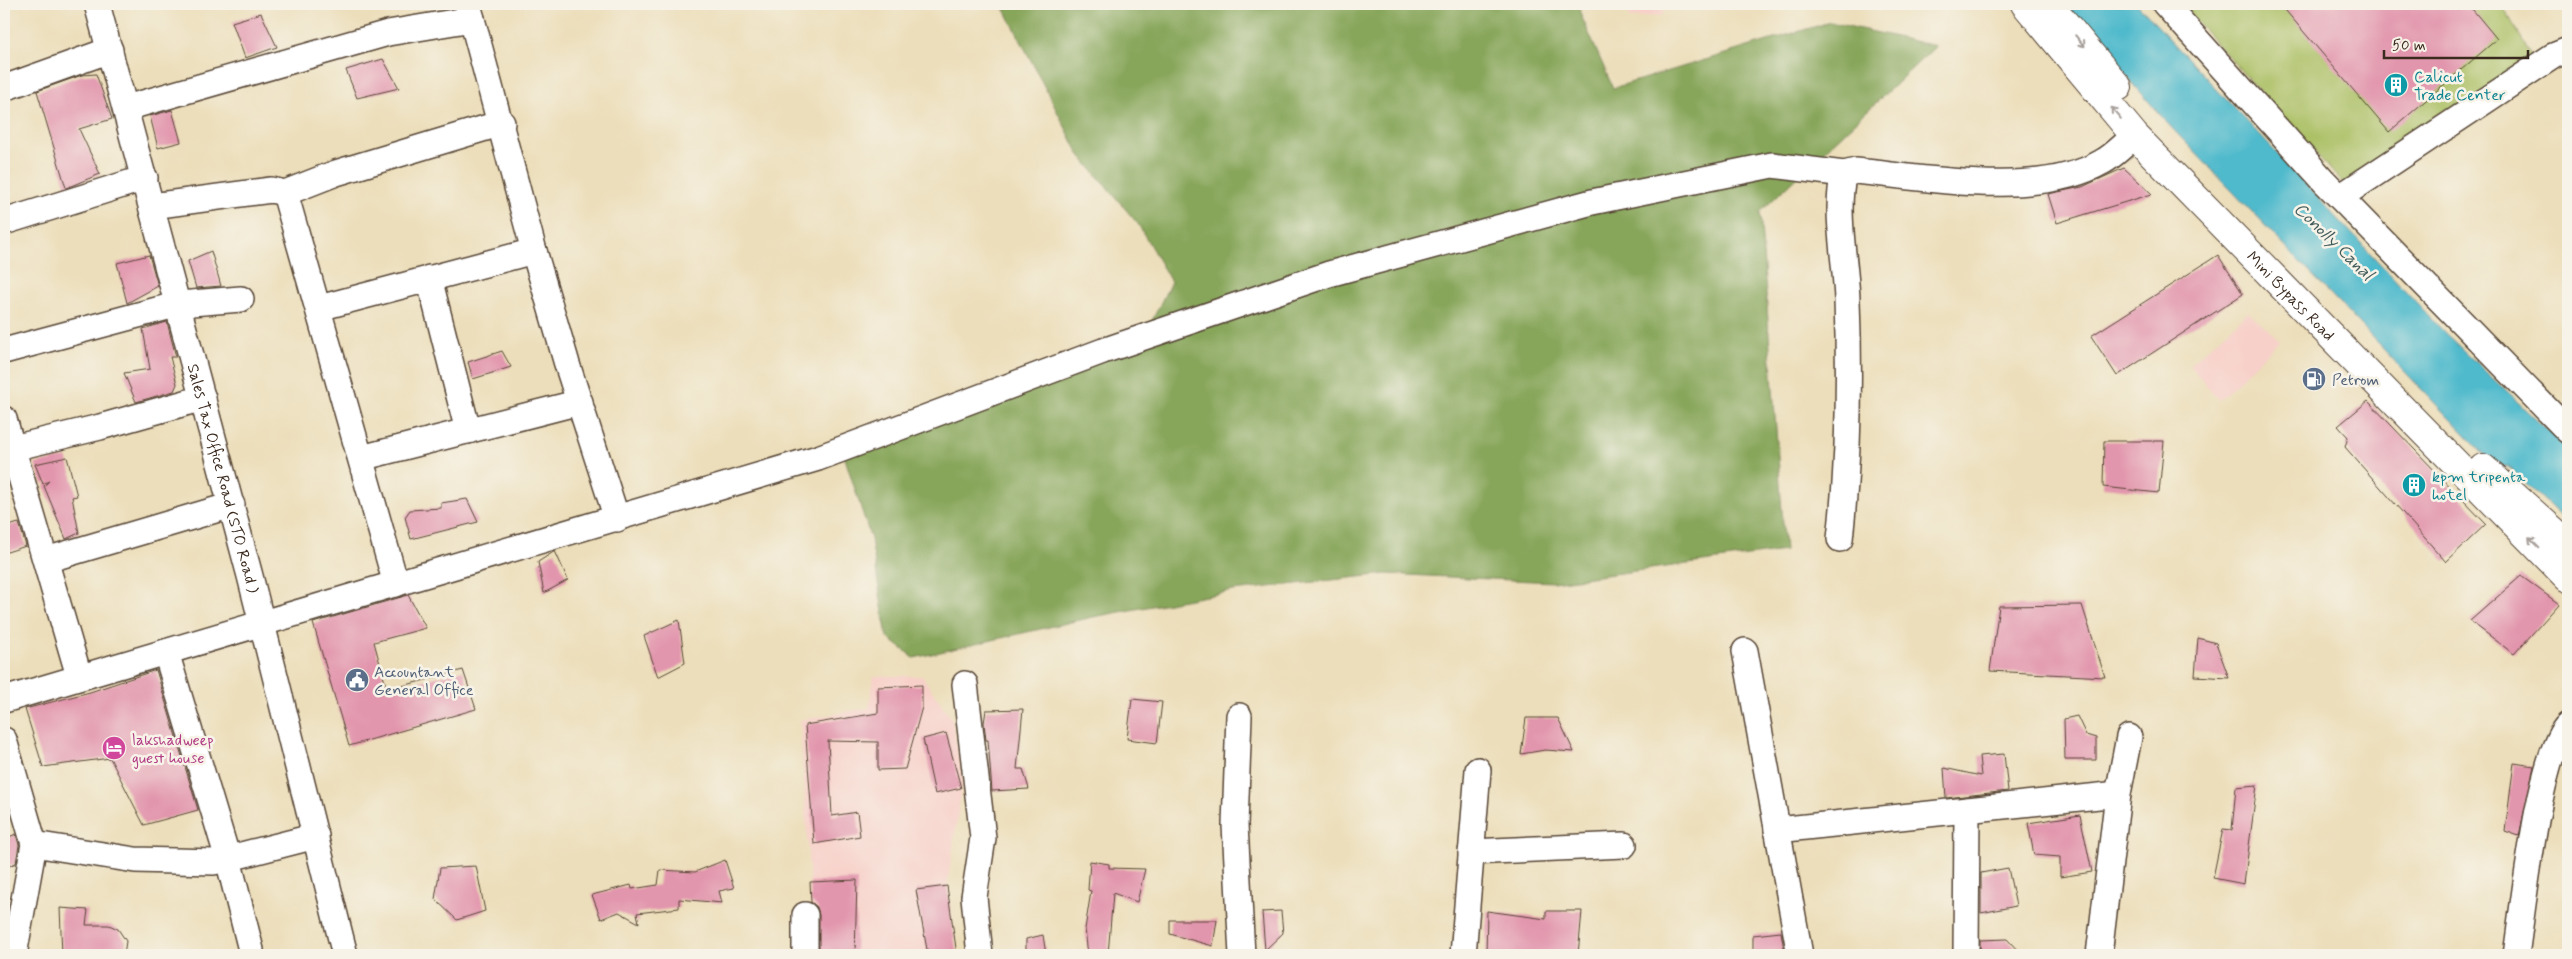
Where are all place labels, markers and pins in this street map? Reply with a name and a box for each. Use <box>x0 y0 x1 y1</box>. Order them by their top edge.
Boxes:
place label: Calicut Trade Center <box>2414 67 2506 106</box>
building icon: Calicut Trade Center <box>2383 72 2409 98</box>
fuel station icon: Petrom <box>2301 366 2327 392</box>
place label: Petrom <box>2332 370 2379 391</box>
place label: kpm tripenta hotel <box>2432 467 2526 506</box>
building icon: kpm tripenta hotel <box>2401 472 2427 498</box>
place label: Accountant General Office <box>374 662 474 701</box>
public building icon: Accountant General Office <box>344 667 370 693</box>
place label: lakshadweep guest house <box>132 730 214 769</box>
hotel icon: lakshadweep guest house <box>101 735 127 761</box>

